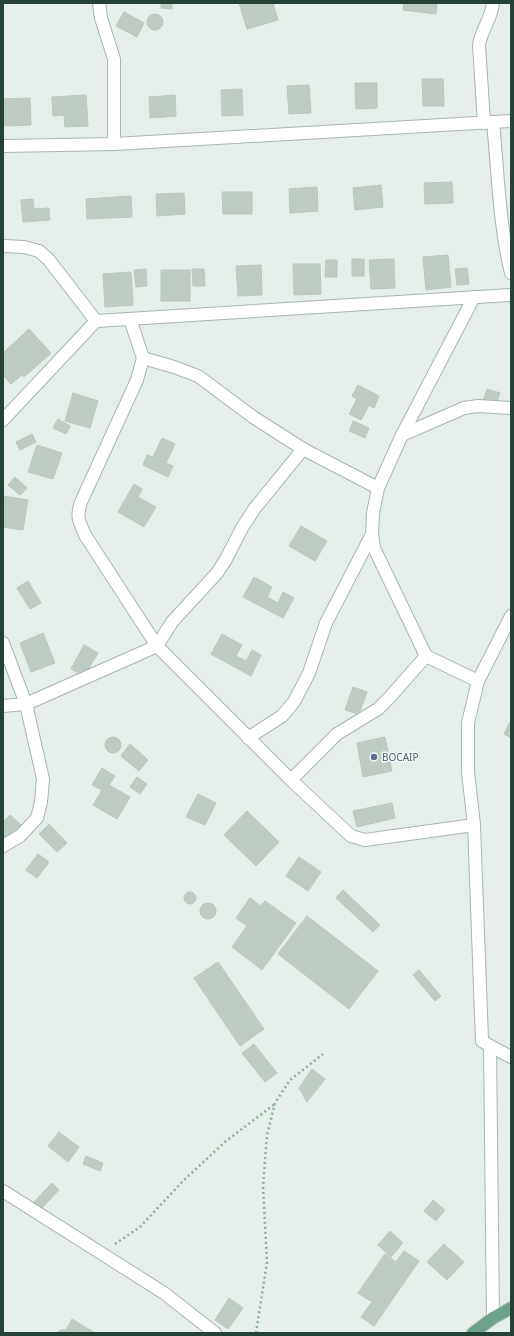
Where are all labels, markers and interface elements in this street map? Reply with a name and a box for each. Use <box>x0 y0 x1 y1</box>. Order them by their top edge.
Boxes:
place label: BOCAIP <box>382 750 418 764</box>
marker: BOCAIP <box>369 752 379 762</box>

